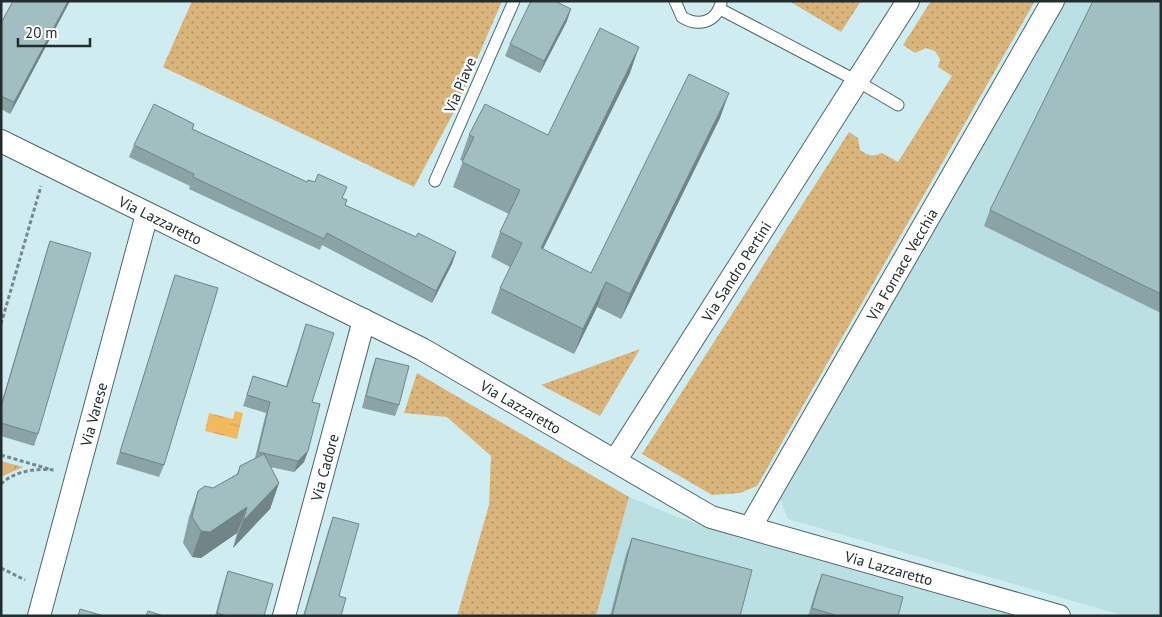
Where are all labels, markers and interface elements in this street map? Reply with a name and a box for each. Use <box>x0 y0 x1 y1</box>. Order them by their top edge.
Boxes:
scale bar <box>18 15 90 47</box>
text: 20 m <box>25 23 58 42</box>
street label: Via Piave <box>439 54 480 117</box>
street label: Via Lazzaretto <box>115 191 205 248</box>
street label: Via Fornace Vecchia <box>861 205 941 325</box>
street label: Via Sandro Pertini <box>696 217 775 326</box>
street label: Via Lazzaretto <box>476 375 565 437</box>
street label: Via Varese <box>75 380 111 449</box>
street label: Via Cadore <box>306 432 342 504</box>
street label: Via Lazzaretto <box>842 546 935 589</box>

